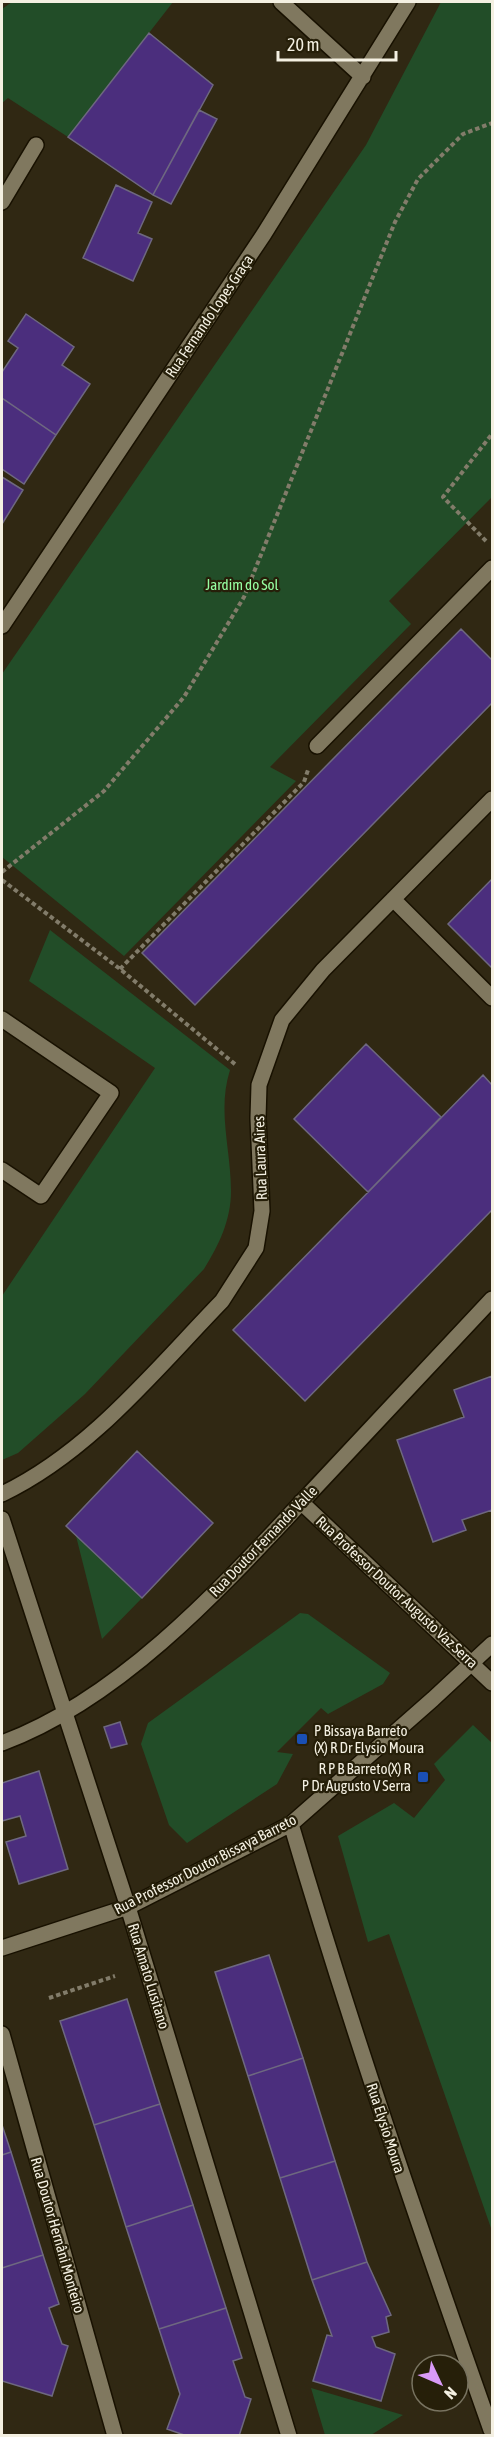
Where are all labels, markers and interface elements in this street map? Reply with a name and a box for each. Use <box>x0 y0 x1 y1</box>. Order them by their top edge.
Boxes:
scale bar <box>278 24 396 62</box>
text: 20 m <box>287 34 319 55</box>
street label: Rua Fernando Lopes Graça <box>162 251 256 381</box>
park label: Jardim do Sol <box>205 576 279 593</box>
street label: Rua Laura Aires <box>250 1116 270 1200</box>
street label: Rua Doutor Fernando Valle <box>206 1482 320 1600</box>
street label: Rua Professor Doutor Augusto Vaz Serra <box>313 1513 481 1672</box>
place label: P Bissaya Barreto (X) R Dr Elysio Moura <box>314 1722 424 1756</box>
marker: P Bissaya Barreto (X) R Dr Elysio Moura <box>295 1732 309 1746</box>
place label: R P B Barreto(X) R P Dr Augusto V Serra <box>302 1760 411 1794</box>
marker: R P B Barreto(X) R P Dr Augusto V Serra <box>416 1770 430 1784</box>
street label: Rua Professor Doutor Bissaya Barreto <box>111 1811 299 1917</box>
street label: Rua Amato Lusitano <box>125 1921 173 2031</box>
street label: Rua Elysio Moura <box>363 2081 409 2175</box>
street label: Rua Doutor Hernâni Monteiro <box>28 2155 88 2315</box>
north arrow <box>410 2353 470 2413</box>
text: N <box>441 2384 461 2403</box>

